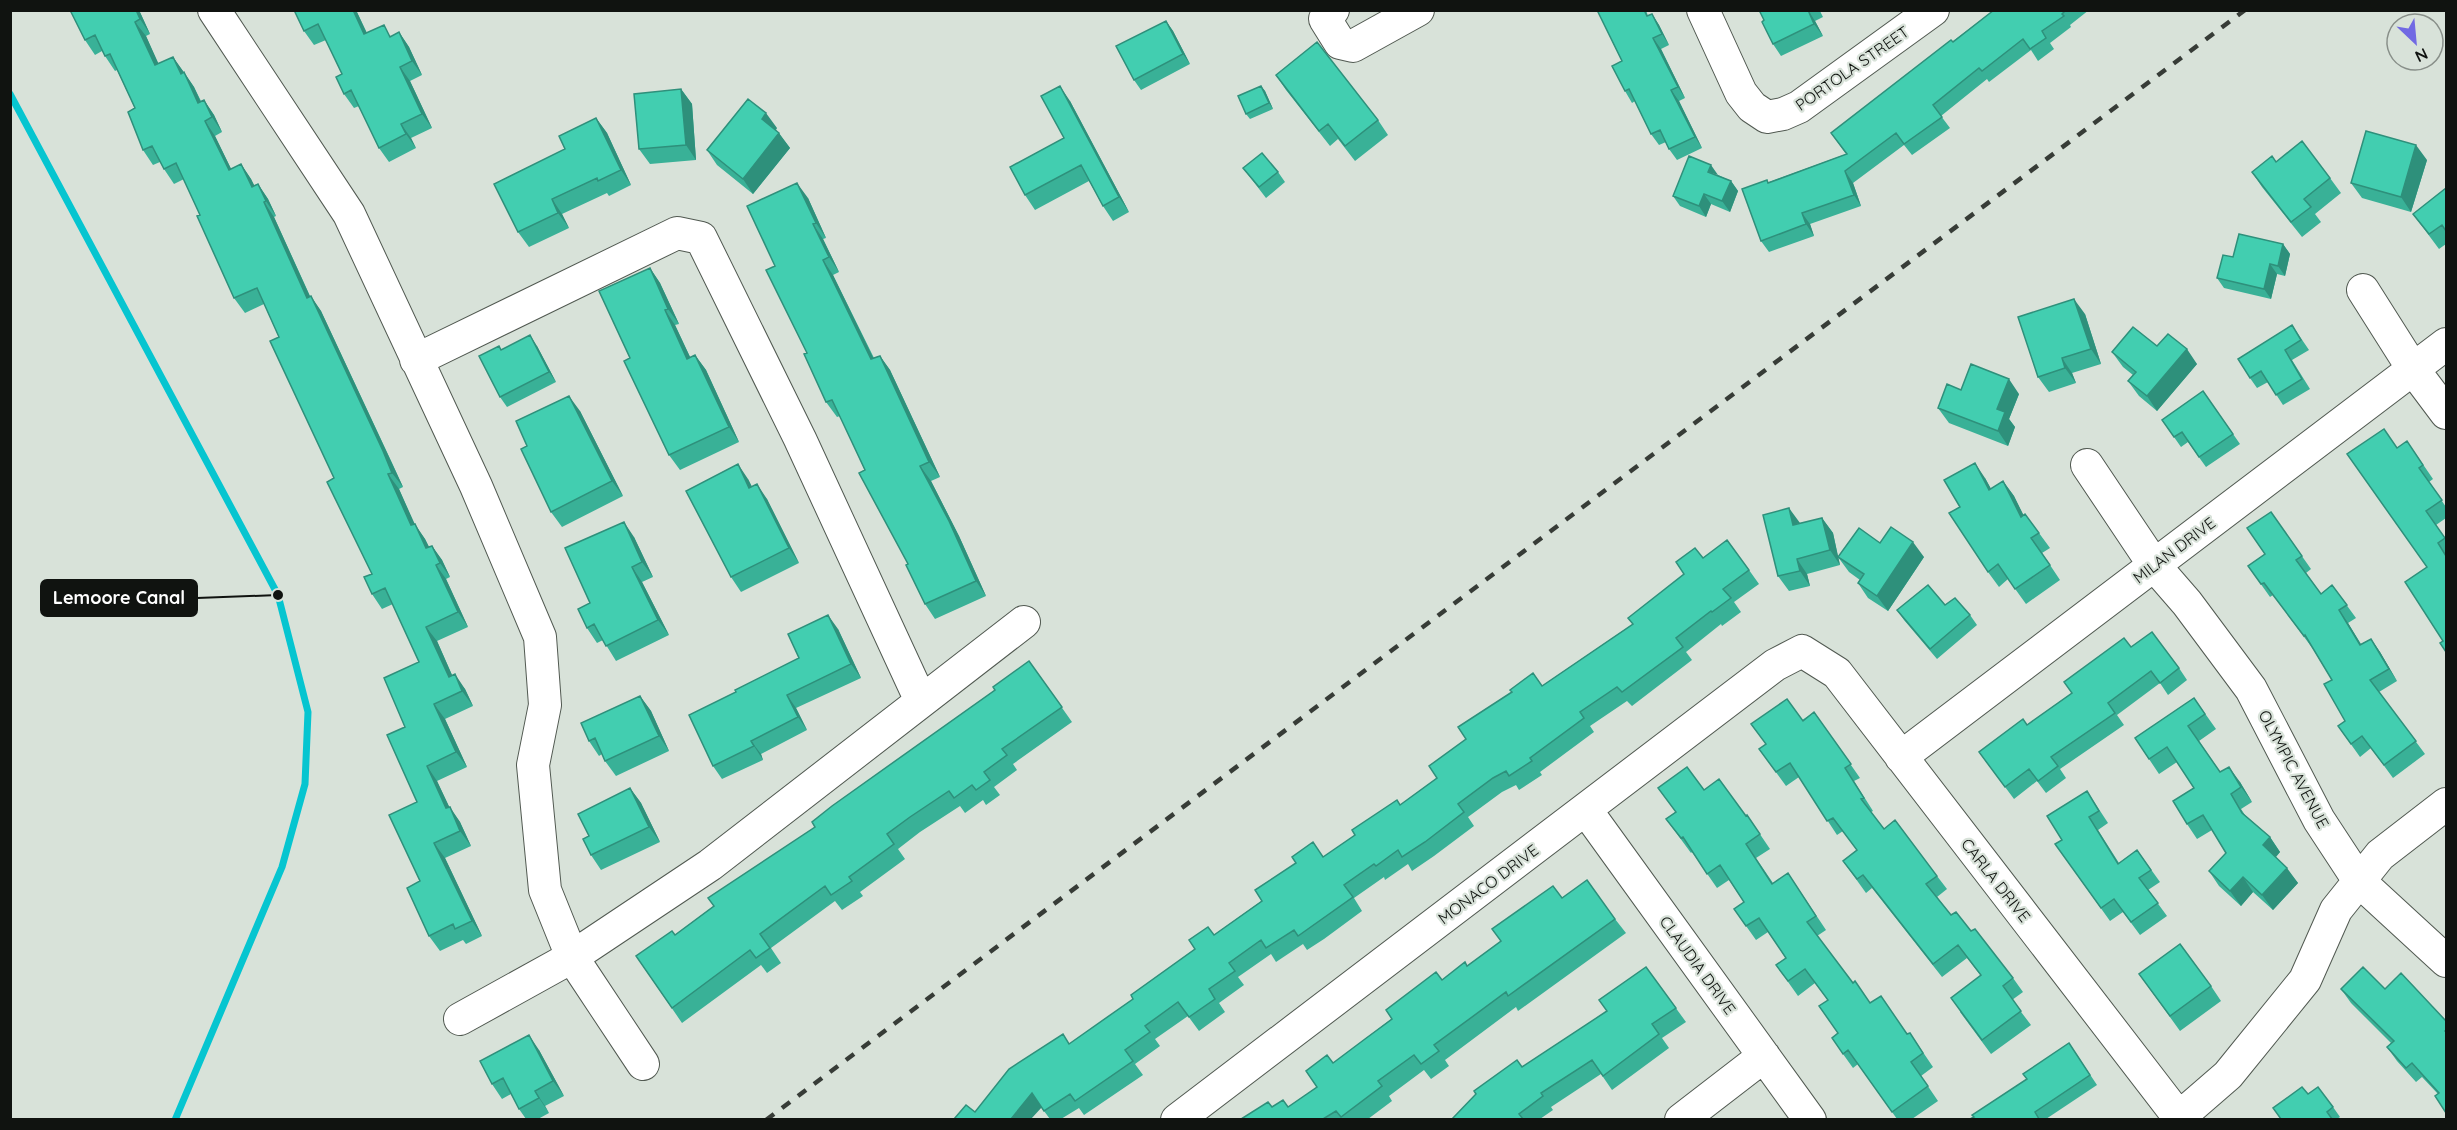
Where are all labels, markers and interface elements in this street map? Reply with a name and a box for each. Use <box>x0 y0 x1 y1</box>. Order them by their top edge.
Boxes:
north arrow <box>2385 12 2445 72</box>
street label: PORTOLA STREET <box>1791 21 1913 115</box>
text: N <box>2412 44 2431 67</box>
street label: MILAN DRIVE <box>2129 513 2219 587</box>
callout: Lemoore Canal <box>41 580 197 616</box>
text: Lemoore Canal <box>53 586 185 609</box>
street label: OLYMPIC AVENUE <box>2254 706 2334 832</box>
street label: CARLA DRIVE <box>1957 834 2035 926</box>
street label: MONACO DRIVE <box>1434 840 1542 928</box>
street label: CLAUDIA DRIVE <box>1656 912 1740 1018</box>

